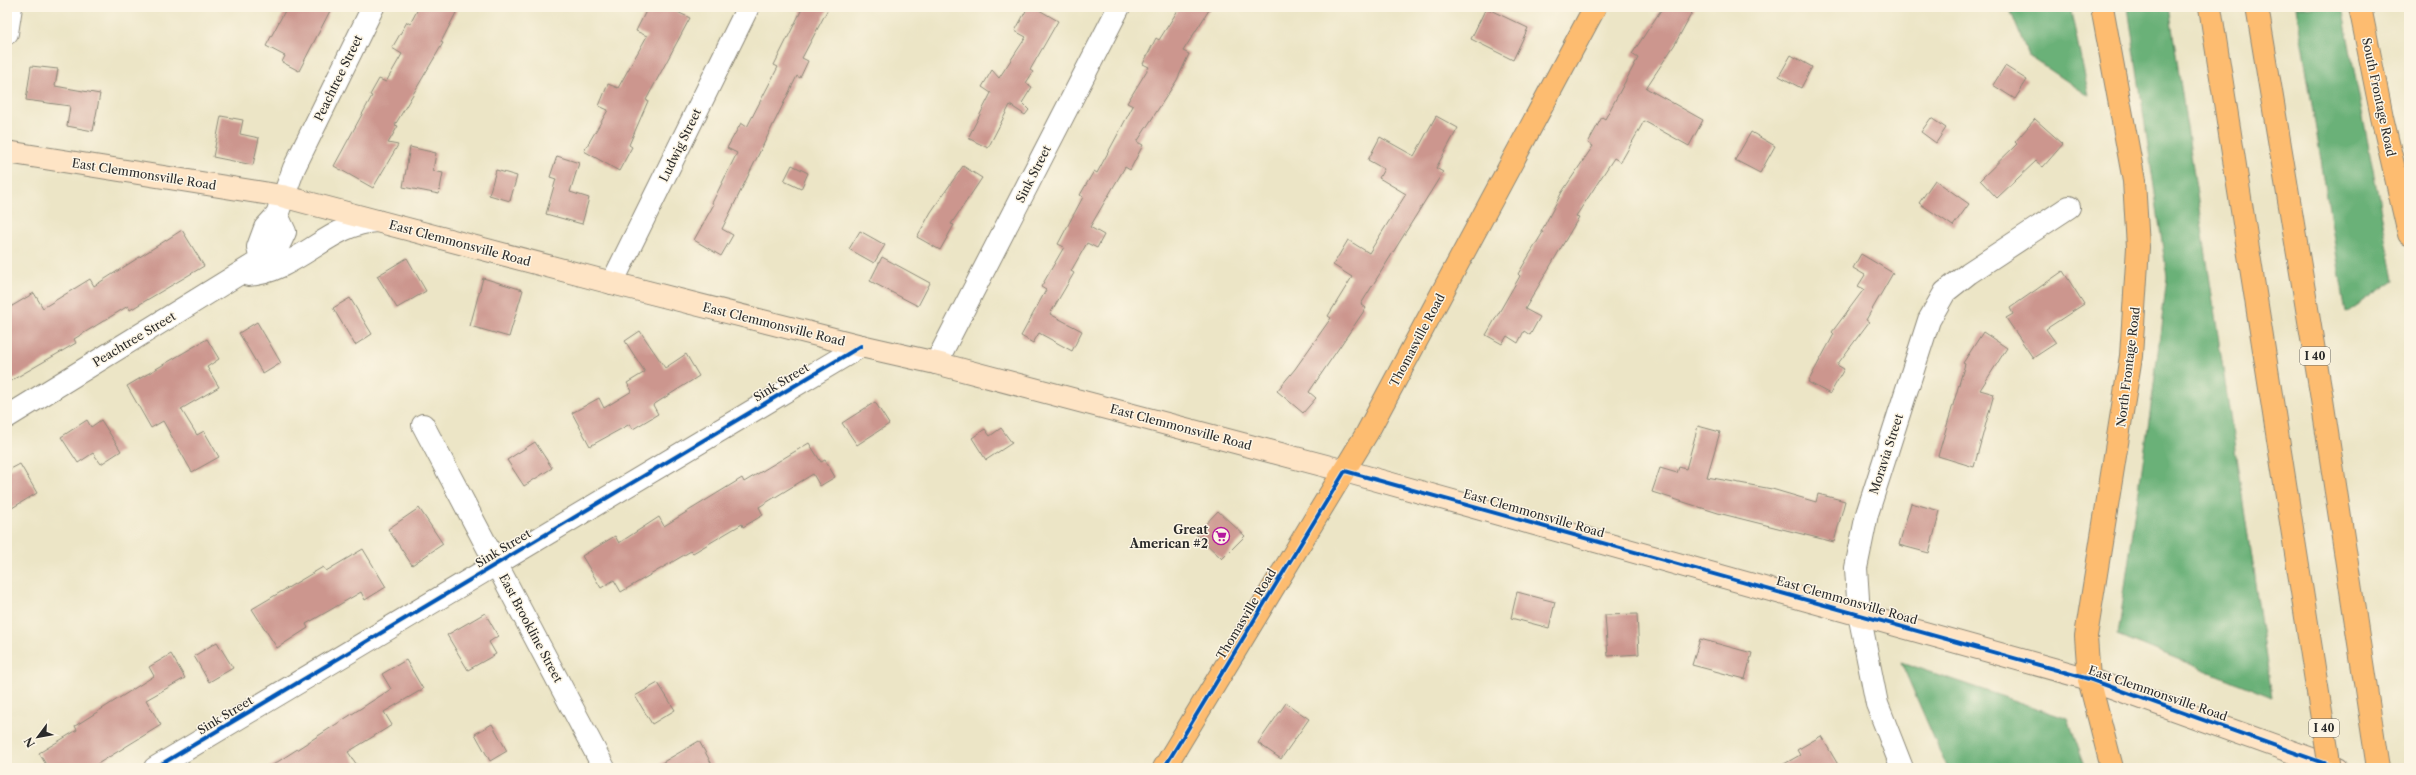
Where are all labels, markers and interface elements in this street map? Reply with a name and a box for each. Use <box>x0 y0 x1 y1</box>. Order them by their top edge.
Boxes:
street label: Peachtree Street <box>311 32 366 124</box>
street label: South Frontage Road <box>2359 36 2399 158</box>
street label: Ludwig Street <box>656 105 705 184</box>
street label: Sink Street <box>1012 142 1054 205</box>
street label: East Clemmonsville Road <box>71 155 218 193</box>
street label: East Clemmonsville Road <box>388 217 533 269</box>
street label: Thomasville Road <box>1386 290 1448 389</box>
street label: East Clemmonsville Road <box>701 299 847 349</box>
street label: North Frontage Road <box>2113 305 2143 428</box>
street label: Peachtree Street <box>90 308 179 370</box>
road number: I 40 <box>2300 347 2330 365</box>
street label: Sink Street <box>750 359 812 404</box>
street label: East Clemmonsville Road <box>1109 401 1254 453</box>
street label: Moravia Street <box>1866 411 1906 496</box>
street label: East Clemmonsville Road <box>1462 486 1607 541</box>
place label: Great American #2 <box>1129 522 1208 551</box>
street label: Sink Street <box>472 525 534 570</box>
supermarket icon: Great American #2 <box>1211 526 1231 546</box>
street label: Thomasville Road <box>1213 565 1279 662</box>
street label: East Brookline Street <box>496 571 566 685</box>
street label: East Clemmonsville Road <box>1775 573 1920 628</box>
street label: East Clemmonsville Road <box>2087 662 2230 724</box>
street label: Sink Street <box>194 692 256 737</box>
north arrow <box>18 717 58 757</box>
road number: I 40 <box>2309 719 2339 737</box>
text: N <box>21 734 38 750</box>

